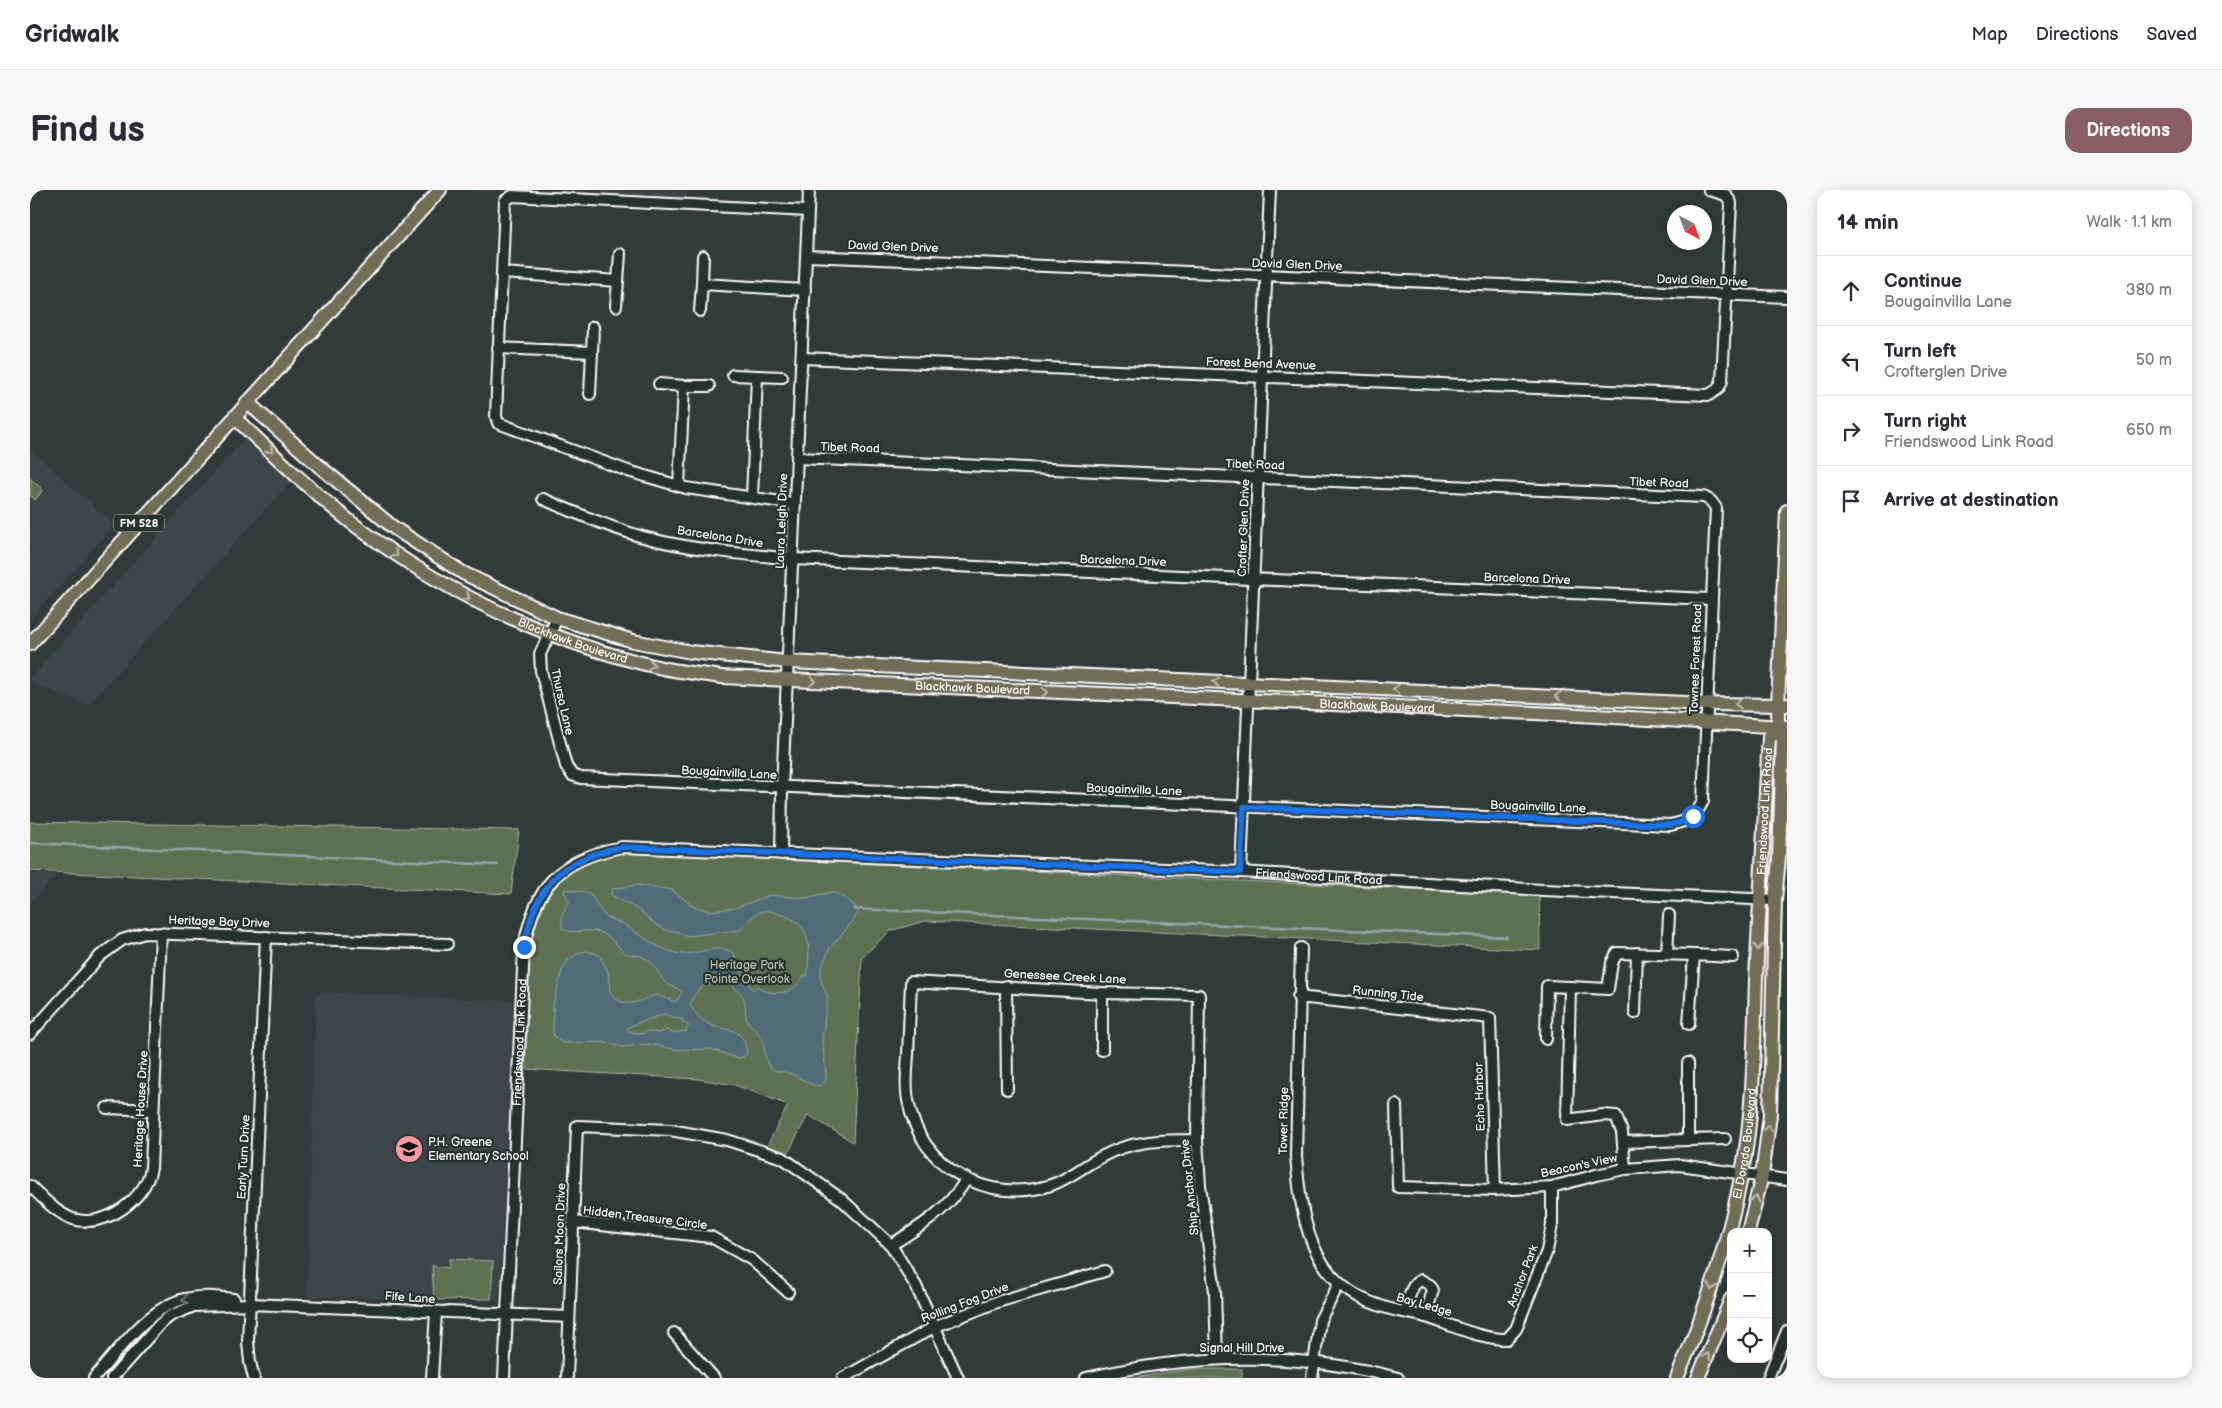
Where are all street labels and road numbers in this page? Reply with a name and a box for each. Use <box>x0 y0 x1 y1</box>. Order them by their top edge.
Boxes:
street label: David Glen Drive <box>847 238 939 256</box>
street label: David Glen Drive <box>1251 256 1343 274</box>
street label: David Glen Drive <box>1656 272 1748 290</box>
street label: Forest Bend Avenue <box>1206 355 1316 373</box>
street label: Tibet Road <box>820 439 880 457</box>
street label: Tibet Road <box>1225 456 1285 474</box>
street label: Laura Leigh Drive <box>773 473 791 569</box>
street label: Tibet Road <box>1629 474 1689 492</box>
street label: Crofter Glen Drive <box>1235 479 1253 577</box>
road number: FM 528 <box>114 514 164 532</box>
street label: Barcelona Drive <box>676 523 764 551</box>
street label: Barcelona Drive <box>1079 552 1167 570</box>
street label: Barcelona Drive <box>1483 570 1571 588</box>
street label: Townes Forest Road <box>1687 603 1705 714</box>
street label: Blackhawk Boulevard <box>516 614 629 667</box>
street label: Thursa Lane <box>547 667 577 737</box>
street label: Blackhawk Boulevard <box>915 678 1031 698</box>
street label: Blackhawk Boulevard <box>1319 696 1435 716</box>
street label: Friendswood Link Road <box>1754 747 1776 875</box>
street label: Bougainvilla Lane <box>681 763 777 783</box>
street label: Bougainvilla Lane <box>1086 781 1182 799</box>
street label: Bougainvilla Lane <box>1490 798 1586 816</box>
street label: Friendswood Link Road <box>1255 865 1383 888</box>
street label: Heritage Bay Drive <box>168 913 270 931</box>
street label: Genessee Creek Lane <box>1003 966 1127 988</box>
street label: Friendswood Link Road <box>509 978 530 1106</box>
street label: Running Tide <box>1352 983 1424 1005</box>
street label: Heritage House Drive <box>130 1050 152 1168</box>
street label: Echo Harbor <box>1471 1062 1489 1132</box>
street label: Tower Ridge <box>1276 1087 1292 1155</box>
street label: El Dorado Boulevard <box>1729 1088 1760 1200</box>
street label: Early Turn Drive <box>234 1114 254 1200</box>
street label: Ship Anchor Drive <box>1177 1138 1203 1236</box>
street label: Beacon's View <box>1539 1151 1619 1181</box>
street label: Sailors Moon Drive <box>551 1183 569 1285</box>
street label: Hidden Treasure Circle <box>582 1203 708 1233</box>
street label: Anchor Park <box>1504 1243 1542 1309</box>
street label: Rolling Fog Drive <box>919 1279 1011 1327</box>
street label: Fife Lane <box>384 1289 436 1307</box>
street label: Bay Ledge <box>1394 1290 1454 1320</box>
street label: Signal Hill Drive <box>1200 1341 1284 1356</box>

